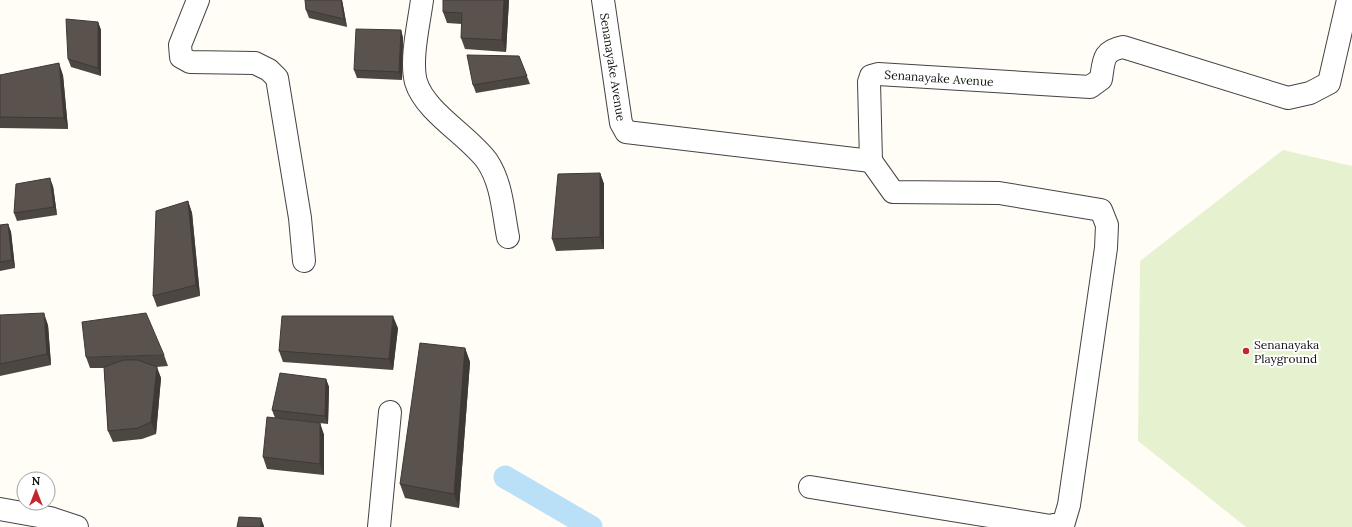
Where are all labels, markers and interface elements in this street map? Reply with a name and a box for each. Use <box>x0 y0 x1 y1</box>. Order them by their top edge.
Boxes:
street label: Senanayake Avenue <box>597 12 629 123</box>
street label: Senanayake Avenue <box>884 67 995 89</box>
place label: Senanayaka Playground <box>1254 337 1319 366</box>
marker: Senanayaka Playground <box>1241 346 1251 356</box>
north arrow <box>16 471 56 511</box>
text: N <box>32 474 41 488</box>

